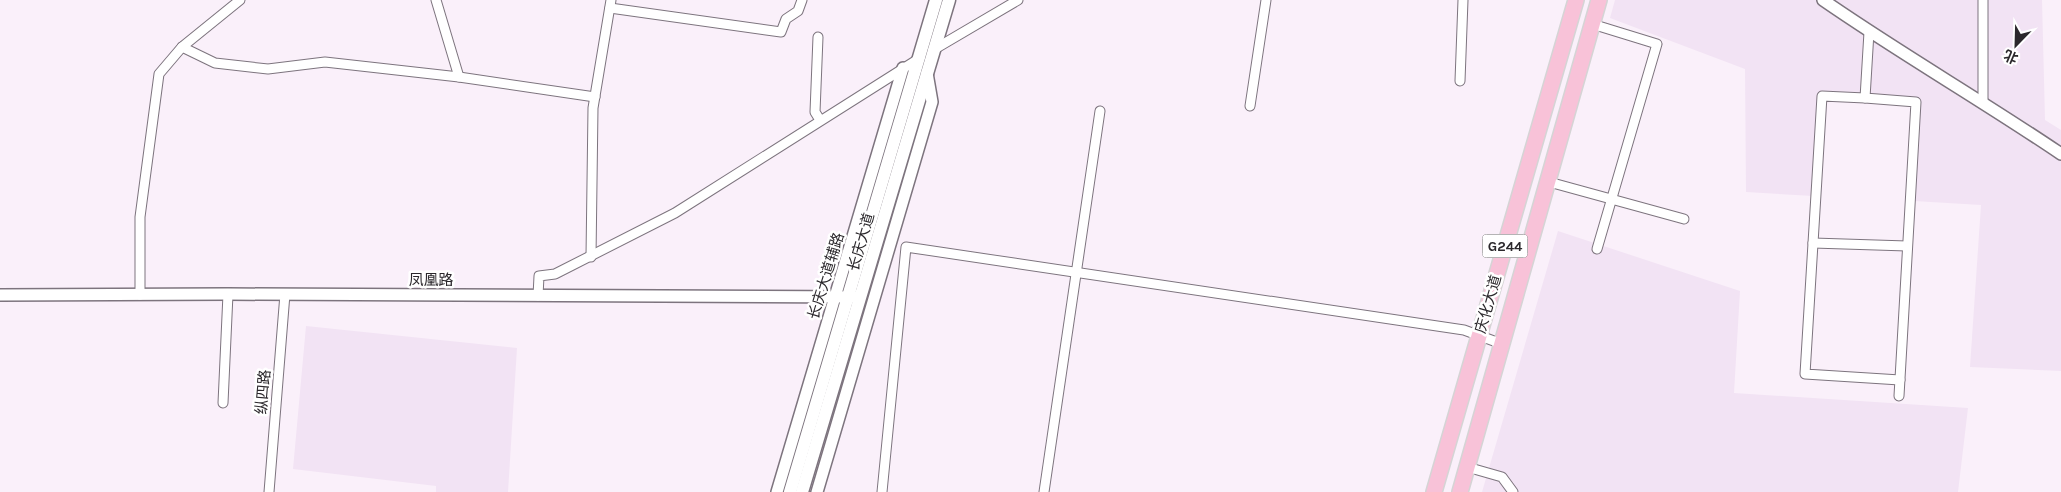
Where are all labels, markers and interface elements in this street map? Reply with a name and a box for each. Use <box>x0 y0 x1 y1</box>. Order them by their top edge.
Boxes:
north arrow <box>1991 20 2041 70</box>
text: 北 <box>2001 46 2021 67</box>
street label: 长庆大道 <box>844 211 878 273</box>
street label: 长庆大道辅路 <box>804 230 848 322</box>
road number: G244 <box>1482 235 1528 258</box>
street label: 凤凰路 <box>408 271 454 289</box>
street label: 庆化大道 <box>1471 273 1505 335</box>
street label: 纵四路 <box>252 369 274 415</box>

